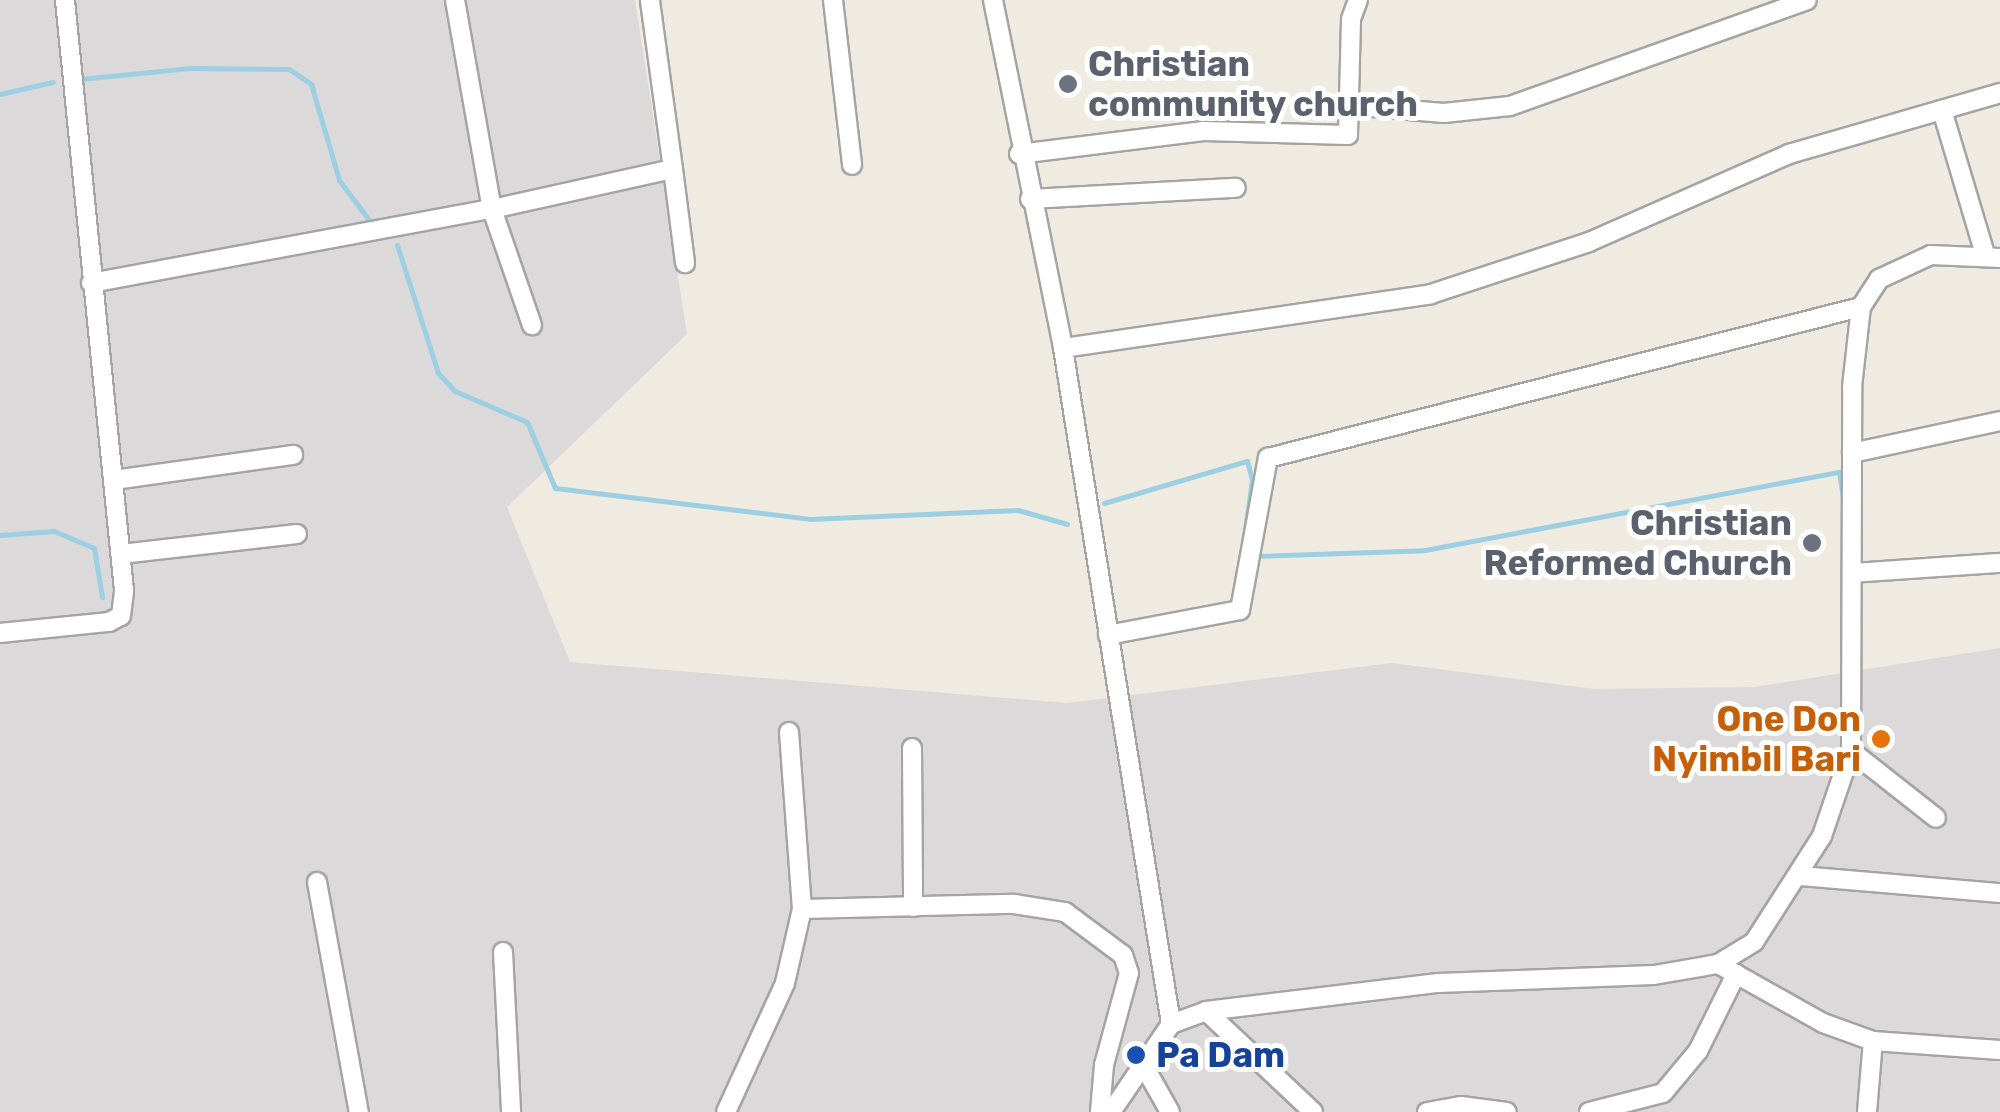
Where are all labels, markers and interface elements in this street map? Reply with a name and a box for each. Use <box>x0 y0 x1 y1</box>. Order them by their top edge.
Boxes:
place label: Christian community church <box>1088 43 1419 125</box>
marker: Christian community church <box>1057 73 1079 95</box>
place label: Christian Reformed Church <box>1484 502 1792 584</box>
marker: Christian Reformed Church <box>1801 532 1823 554</box>
place label: One Don Nyimbil Bari <box>1652 698 1861 780</box>
marker: One Don Nyimbil Bari <box>1870 728 1892 750</box>
place label: Pa Dam <box>1156 1034 1285 1076</box>
marker: Pa Dam <box>1125 1044 1147 1066</box>

